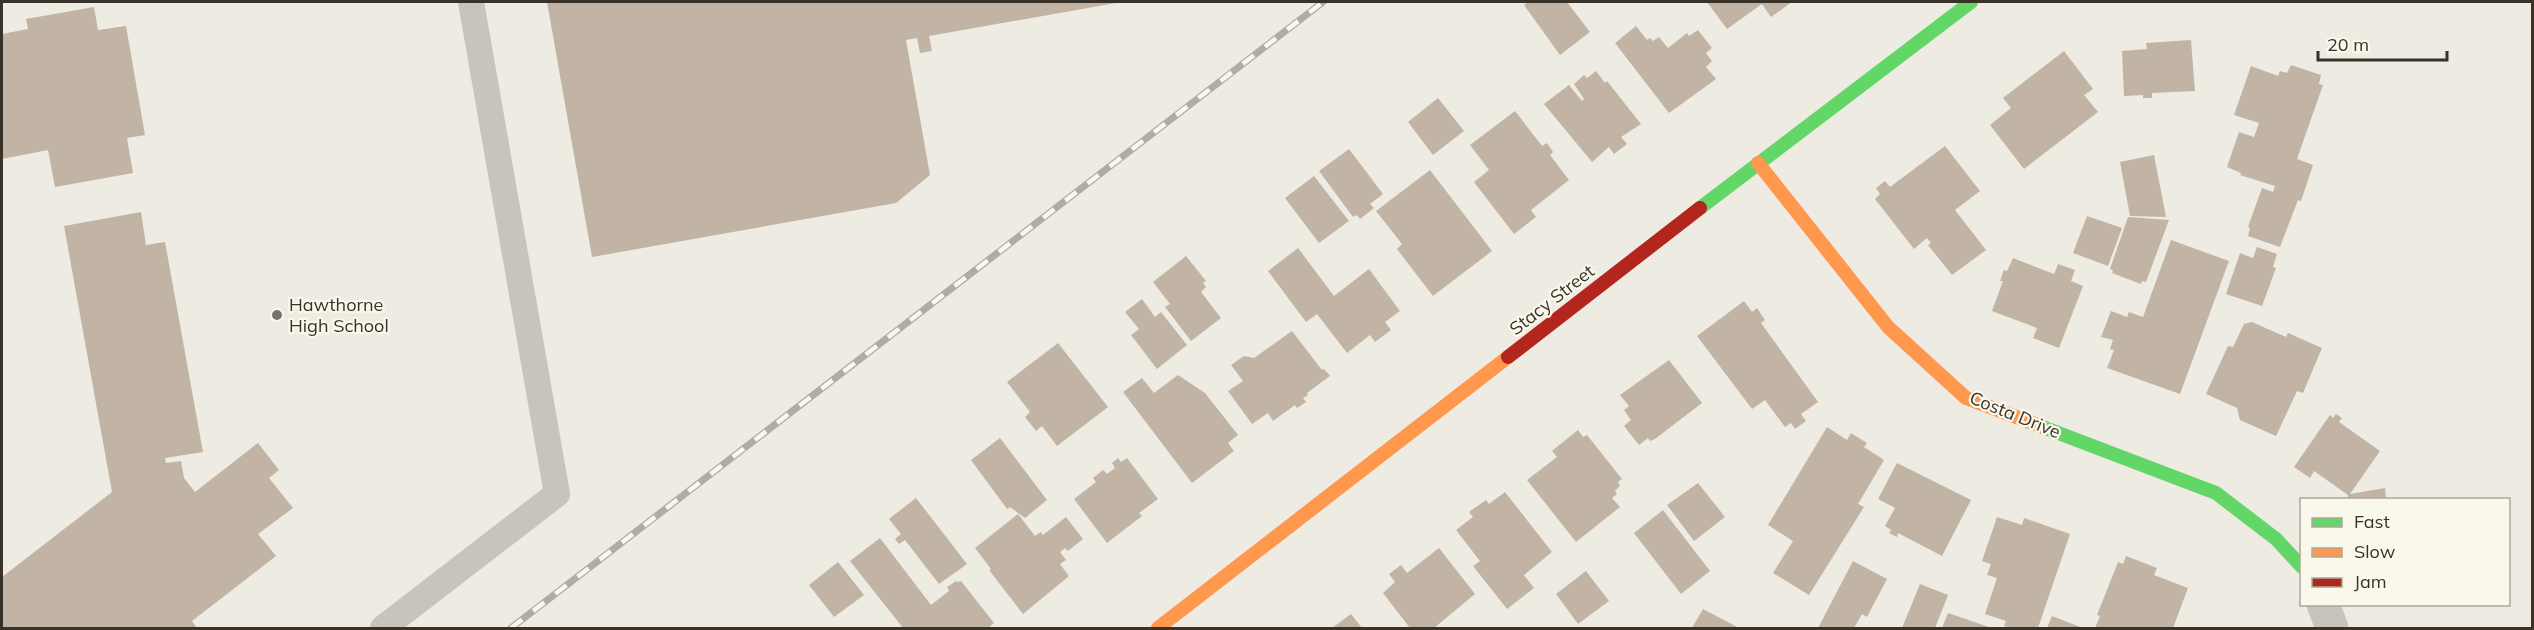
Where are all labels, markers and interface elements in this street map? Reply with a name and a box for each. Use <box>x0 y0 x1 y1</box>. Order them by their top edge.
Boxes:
scale bar <box>2318 24 2447 62</box>
text: 20 m <box>2327 33 2369 56</box>
street label: Stacy Street <box>1505 259 1599 340</box>
place label: Hawthorne High School <box>289 293 389 337</box>
marker: Hawthorne High School <box>270 308 284 322</box>
street label: Costa Drive <box>1966 386 2064 443</box>
legend <box>2300 498 2510 606</box>
text: Fast <box>2354 510 2390 533</box>
text: Slow <box>2354 540 2396 563</box>
text: Jam <box>2354 570 2387 593</box>

